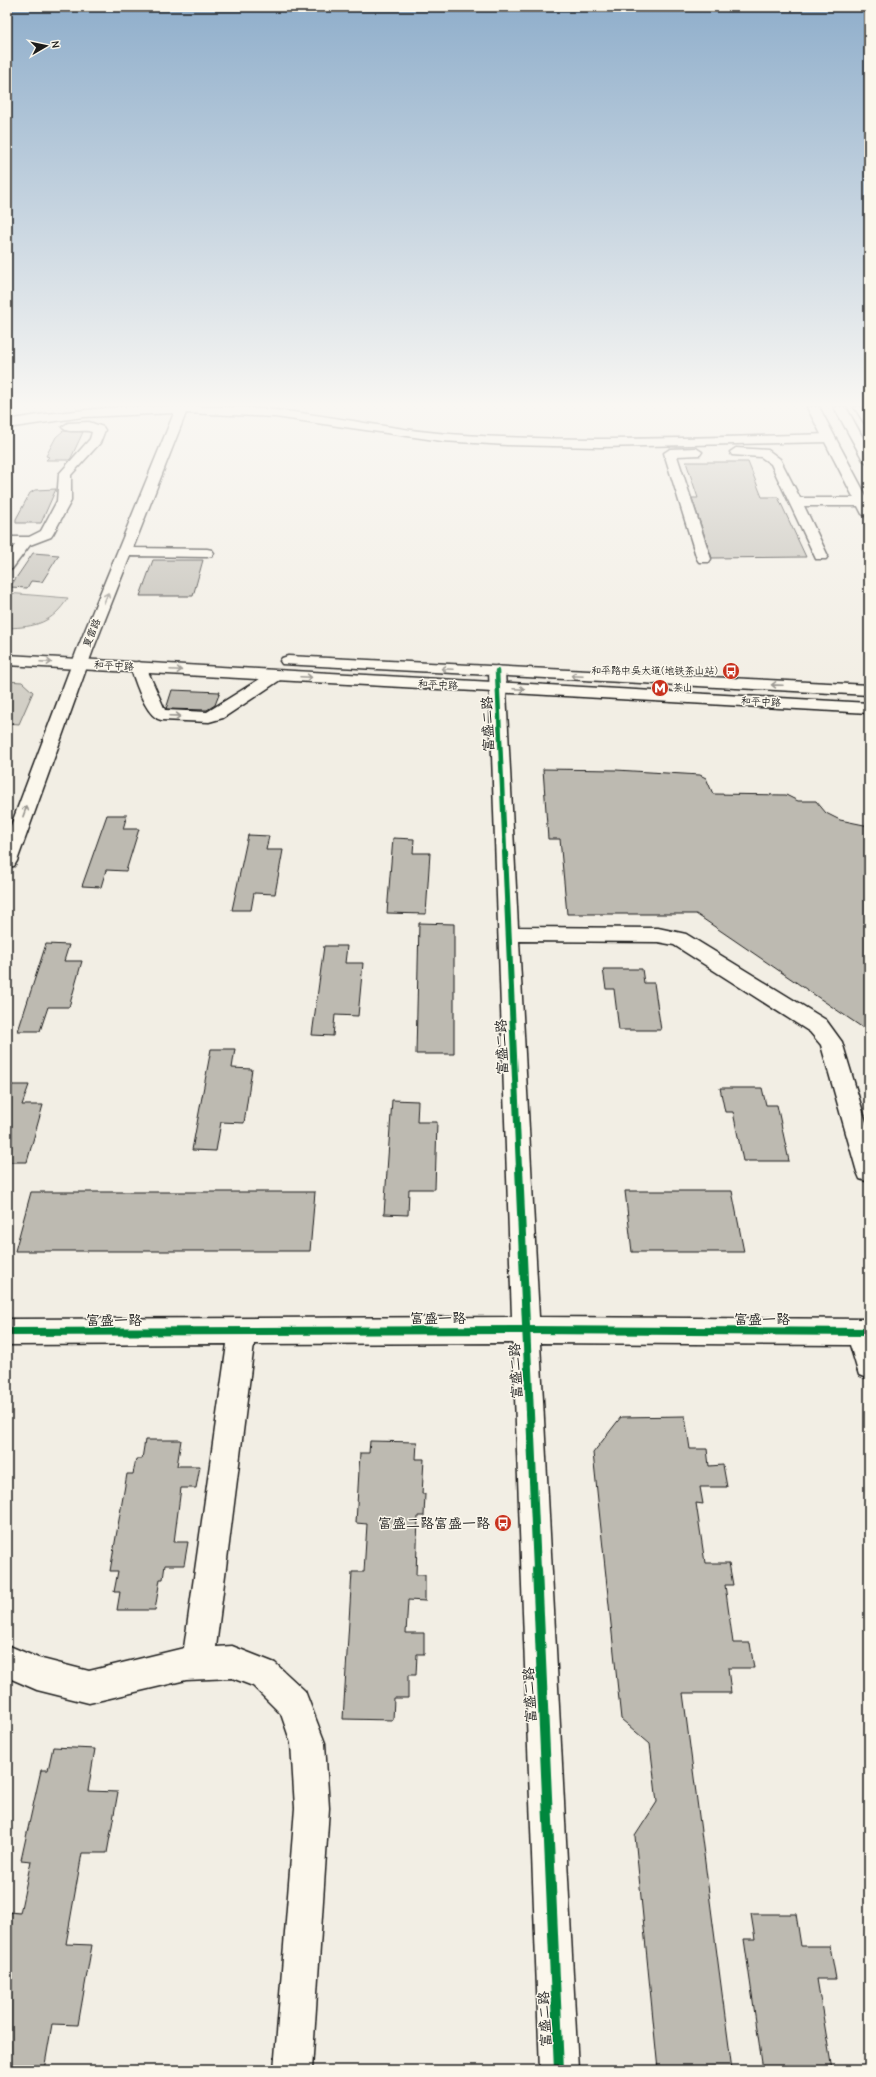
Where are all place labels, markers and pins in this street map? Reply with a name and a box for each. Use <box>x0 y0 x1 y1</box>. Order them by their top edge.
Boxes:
bus stop icon: 和平路中吴大道(地铁茶山站) <box>721 661 741 681</box>
place label: 和平路中吴大道(地铁茶山站) <box>591 665 718 677</box>
metro station icon: 茶山 <box>650 678 670 698</box>
place label: 茶山 <box>673 682 693 694</box>
bus stop icon: 富盛二路富盛一路 <box>493 1513 513 1533</box>
place label: 富盛二路富盛一路 <box>378 1515 490 1532</box>

